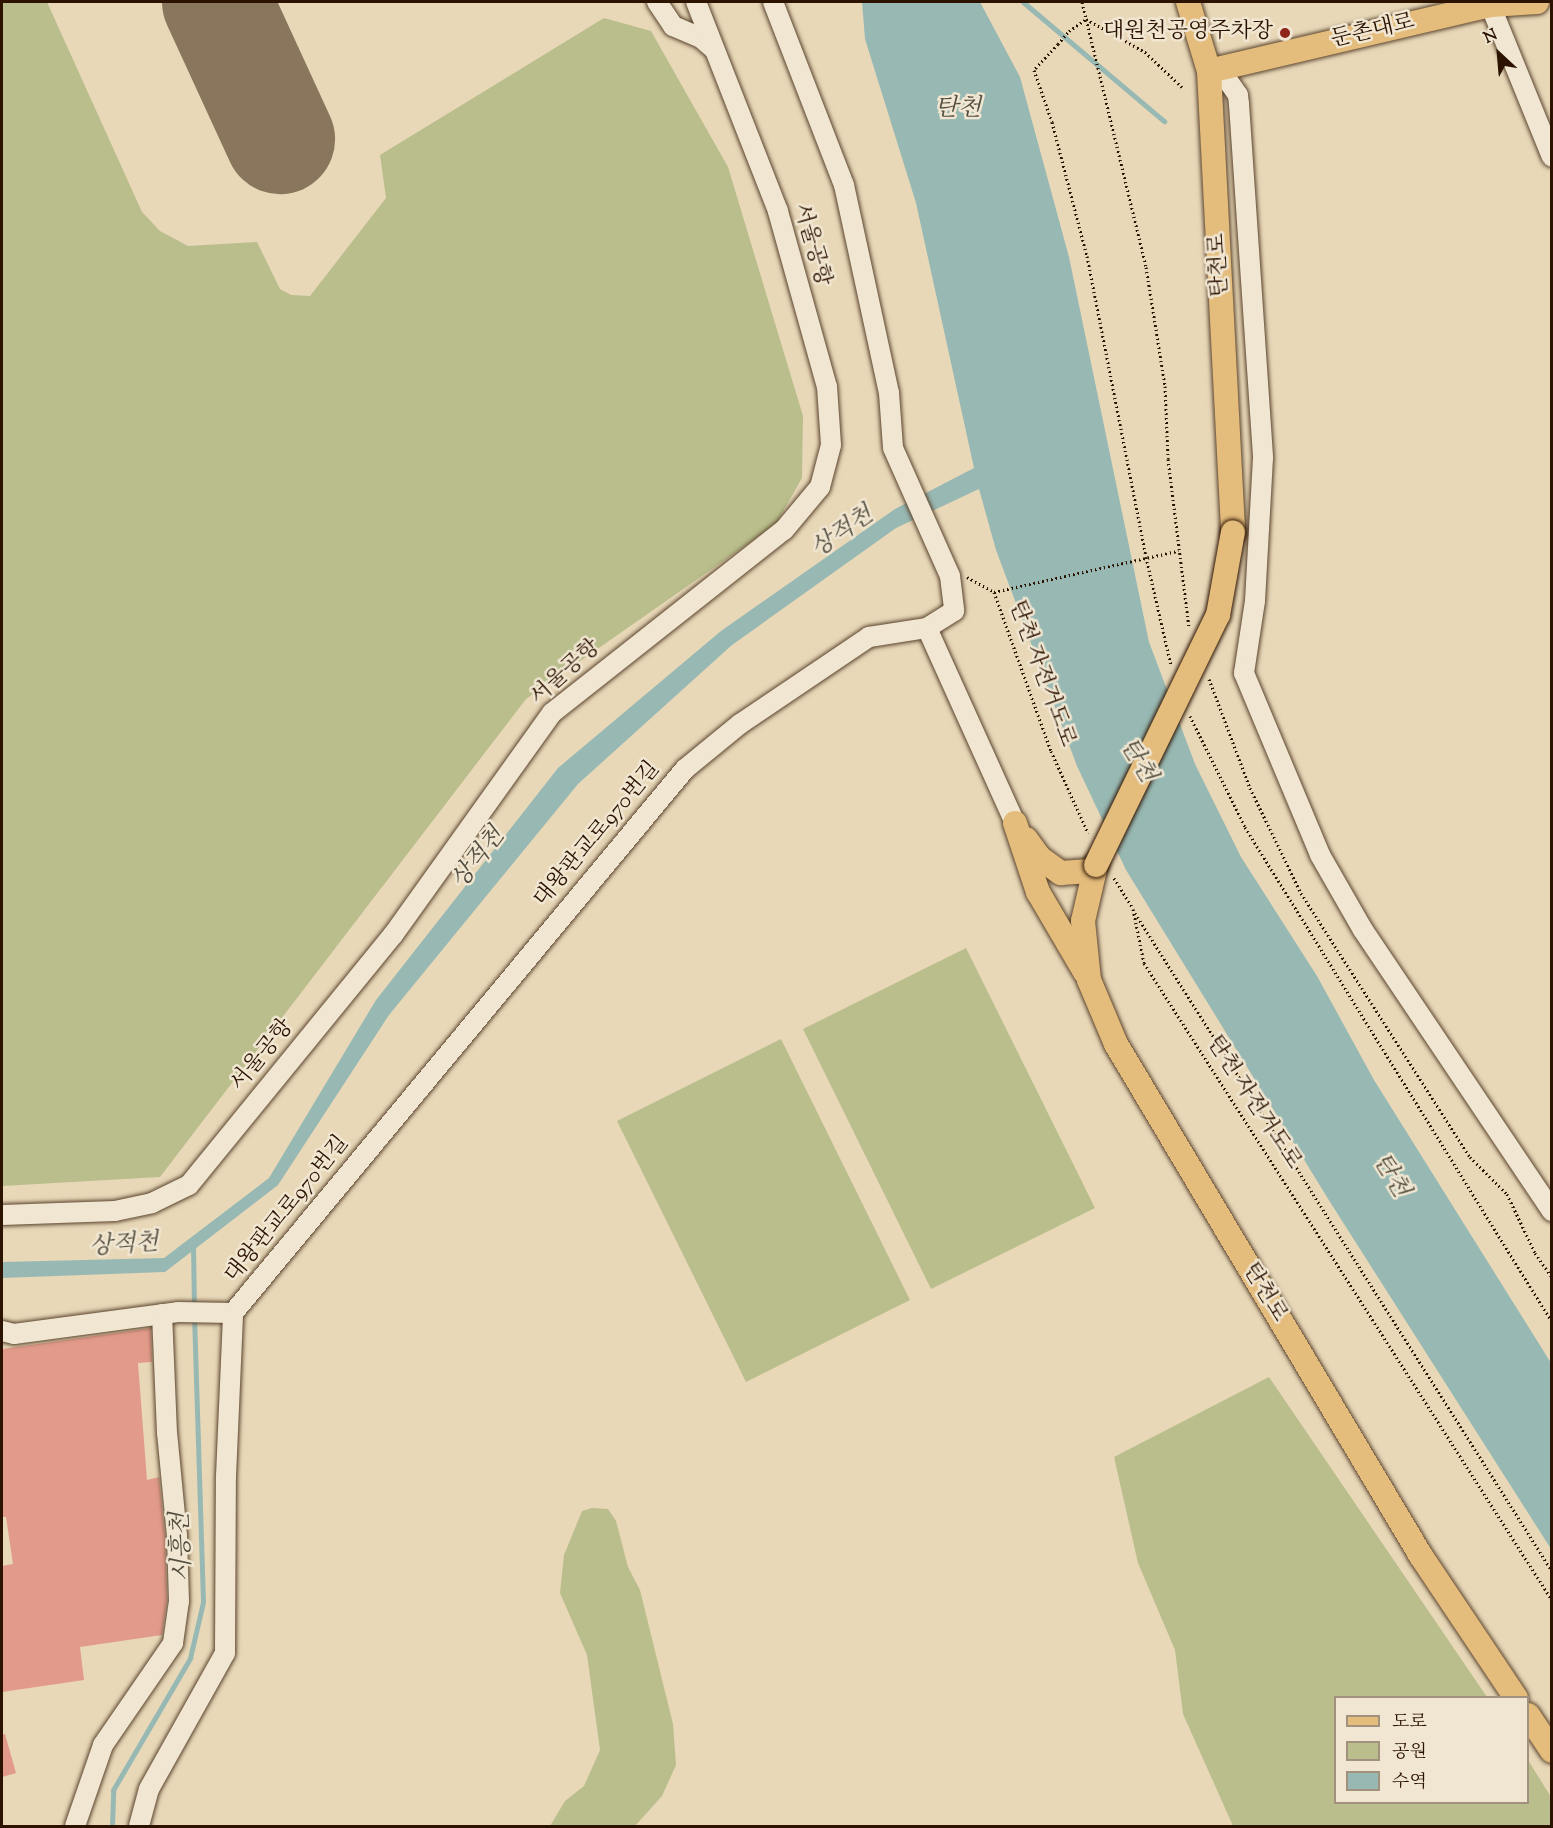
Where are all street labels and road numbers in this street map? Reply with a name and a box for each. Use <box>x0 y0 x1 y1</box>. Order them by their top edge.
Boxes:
street label: 둔촌대로 <box>1329 10 1417 54</box>
street label: 서울공항 <box>787 201 835 289</box>
street label: 탄천로 <box>1205 232 1235 298</box>
street label: 탄천 자전거도로 <box>1002 597 1080 751</box>
street label: 서울공항 <box>526 635 606 711</box>
street label: 대왕판교로970번길 <box>529 757 667 913</box>
street label: 서울공항 <box>226 1015 300 1097</box>
street label: 탄천 자전거도로 <box>1200 1031 1306 1175</box>
street label: 대왕판교로970번길 <box>221 1131 355 1289</box>
street label: 탄천로 <box>1236 1259 1292 1327</box>

